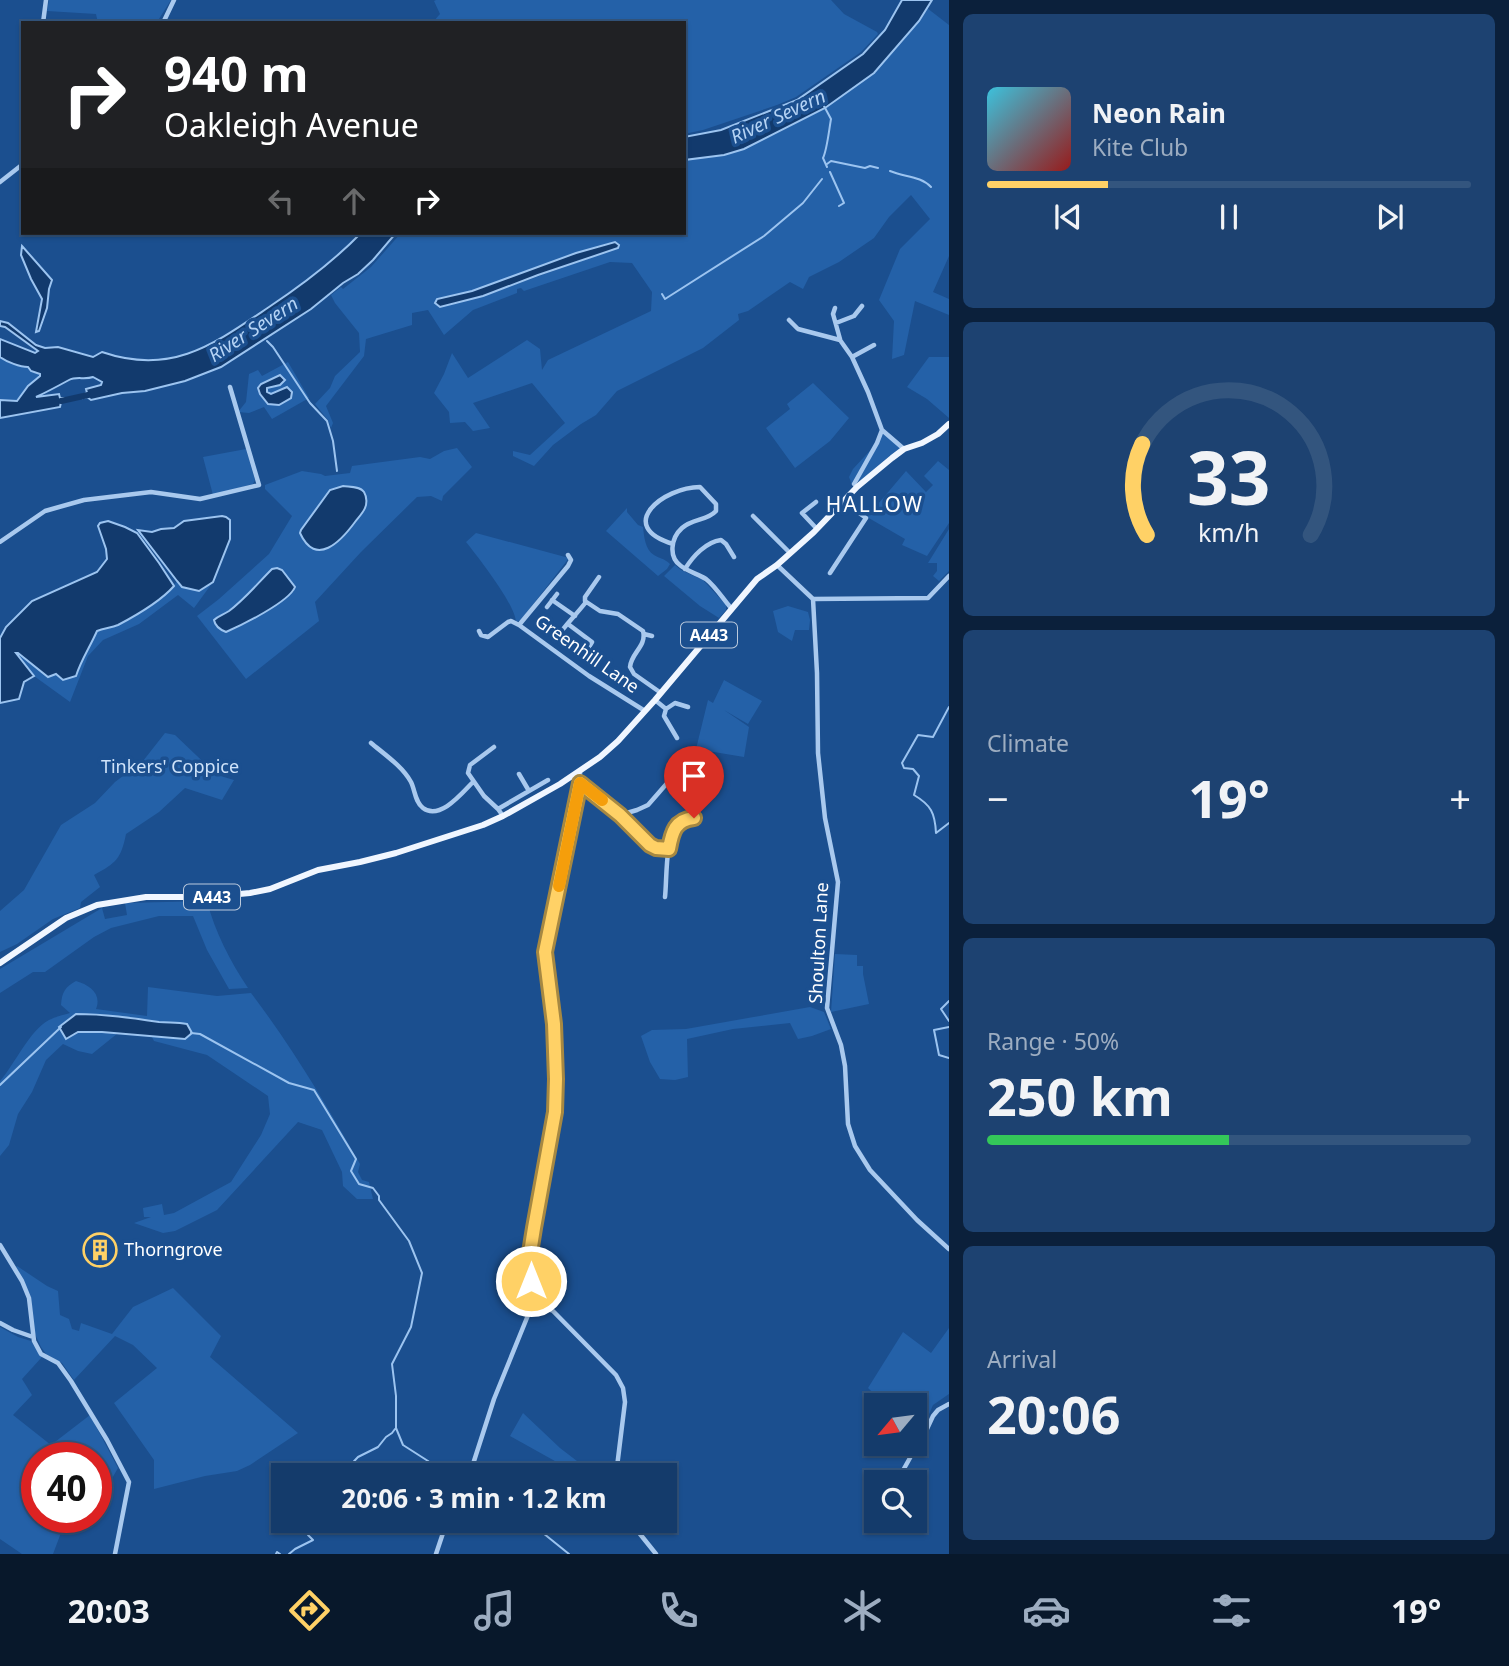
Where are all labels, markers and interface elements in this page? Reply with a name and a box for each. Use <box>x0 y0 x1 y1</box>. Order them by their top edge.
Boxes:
text: 940 m <box>164 40 309 106</box>
icon: right <box>49 49 140 140</box>
water label: River Severn <box>726 83 830 149</box>
text: Neon Rain <box>1092 95 1226 131</box>
text: Oakleigh Avenue <box>164 103 419 146</box>
text: Kite Club <box>1092 131 1188 163</box>
icon: left <box>262 182 300 220</box>
icon: ahead <box>335 182 373 220</box>
icon: right <box>408 182 446 220</box>
icon: previous <box>1049 198 1087 236</box>
icon: pause <box>1210 198 1248 236</box>
icon: next <box>1371 198 1409 236</box>
water label: River Severn <box>203 290 303 368</box>
text: 33 <box>1187 427 1271 526</box>
district label: HALLOW <box>826 490 924 518</box>
text: km/h <box>1198 515 1260 549</box>
street label: Greenhill Lane <box>531 608 644 698</box>
road number: A443 <box>681 622 737 648</box>
text: Climate <box>987 727 1069 759</box>
pin <box>664 746 724 818</box>
park label: Tinkers' Coppice <box>101 754 239 778</box>
icon: arrive <box>675 757 713 795</box>
text: 19° <box>1188 762 1270 833</box>
text: − <box>987 772 1009 824</box>
text: + <box>1449 772 1471 824</box>
street label: Shoulton Lane <box>803 882 833 1004</box>
road number: A443 <box>184 884 240 909</box>
text: Range · 50% <box>987 1025 1119 1057</box>
text: 250 km <box>987 1060 1173 1131</box>
building icon: Thorngrove <box>81 1231 119 1269</box>
place label: Thorngrove <box>124 1237 223 1261</box>
position arrow <box>494 1244 568 1318</box>
text: Arrival <box>987 1343 1057 1375</box>
text: 20:06 <box>987 1378 1121 1449</box>
north arrow <box>864 1393 928 1456</box>
map controls <box>864 1393 927 1533</box>
speed limit sign: 40 <box>21 1442 112 1533</box>
button: search <box>864 1470 927 1533</box>
text: 20:06 · 3 min · 1.2 km <box>341 1480 607 1516</box>
icon: directions <box>285 1586 334 1635</box>
icon: music <box>470 1586 519 1635</box>
icon: phone <box>654 1586 703 1635</box>
icon: climate <box>838 1586 887 1635</box>
icon: car <box>1022 1586 1071 1635</box>
icon: filters <box>1207 1586 1256 1635</box>
text: 20:03 <box>68 1589 150 1632</box>
text: 19° <box>1391 1589 1441 1632</box>

